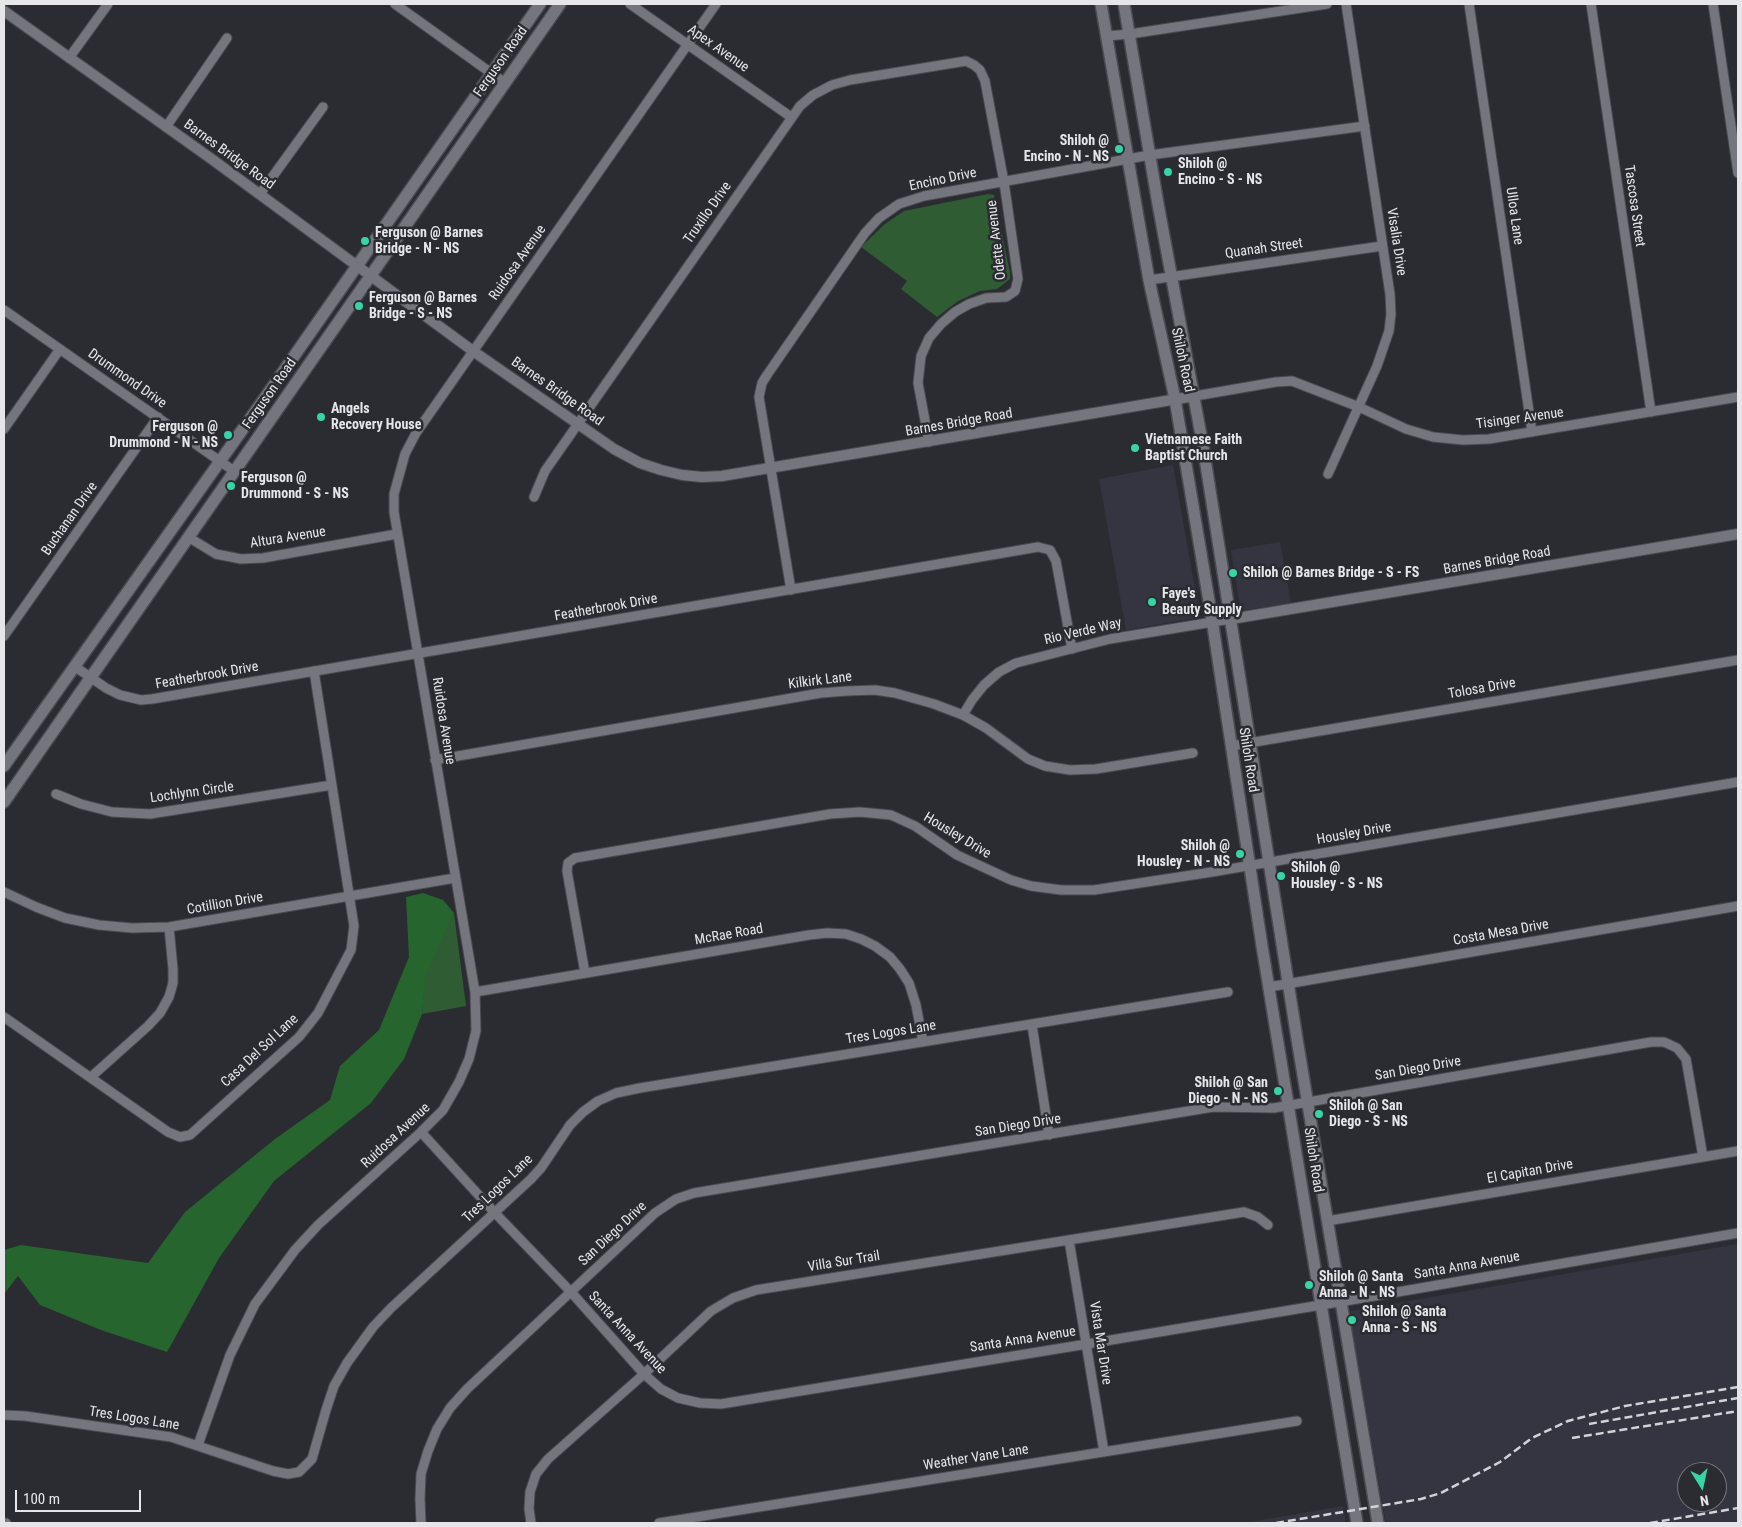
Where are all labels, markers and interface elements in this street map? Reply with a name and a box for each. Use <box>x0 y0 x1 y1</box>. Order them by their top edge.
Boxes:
street label: Apex Avenue <box>684 22 752 76</box>
street label: Ferguson Road <box>470 23 532 101</box>
street label: Barnes Bridge Road <box>180 116 278 194</box>
place label: Shiloh @ Encino - N - NS <box>1024 133 1109 166</box>
marker: Shiloh @ Encino - N - NS <box>1113 143 1125 155</box>
place label: Shiloh @ Encino - S - NS <box>1178 156 1262 188</box>
street label: Tascosa Street <box>1620 164 1648 248</box>
street label: Encino Drive <box>908 165 978 195</box>
marker: Shiloh @ Encino - S - NS <box>1162 166 1174 178</box>
street label: Truxillo Drive <box>681 179 735 247</box>
street label: Ulloa Lane <box>1502 186 1526 246</box>
street label: Odette Avenue <box>984 199 1010 281</box>
street label: Visalia Drive <box>1382 207 1410 277</box>
street label: Ruidosa Avenue <box>486 222 550 304</box>
place label: Ferguson @ Barnes Bridge - N - NS <box>375 225 483 258</box>
marker: Ferguson @ Barnes Bridge - N - NS <box>359 235 371 247</box>
street label: Quanah Street <box>1224 235 1304 263</box>
place label: Ferguson @ Barnes Bridge - S - NS <box>369 290 477 322</box>
marker: Ferguson @ Barnes Bridge - S - NS <box>353 300 365 312</box>
street label: Shiloh Road <box>1167 326 1197 394</box>
street label: Drummond Drive <box>84 346 170 412</box>
street label: Barnes Bridge Road <box>508 354 606 430</box>
street label: Ferguson Road <box>239 355 301 433</box>
place label: Angels Recovery House <box>331 401 421 434</box>
street label: Barnes Bridge Road <box>904 405 1014 441</box>
street label: Tisinger Avenue <box>1475 405 1565 433</box>
marker: Angels Recovery House <box>315 411 327 423</box>
place label: Ferguson @ Drummond - N - NS <box>109 419 218 452</box>
marker: Ferguson @ Drummond - N - NS <box>222 429 234 441</box>
place label: Vietnamese Faith Baptist Church <box>1145 432 1242 464</box>
marker: Vietnamese Faith Baptist Church <box>1129 442 1141 454</box>
place label: Ferguson @ Drummond - S - NS <box>241 470 349 502</box>
street label: Buchanan Drive <box>39 479 101 559</box>
marker: Ferguson @ Drummond - S - NS <box>225 480 237 492</box>
street label: Altura Avenue <box>249 524 327 552</box>
street label: Barnes Bridge Road <box>1442 543 1552 579</box>
place label: Shiloh @ Barnes Bridge - S - FS <box>1243 565 1419 581</box>
marker: Shiloh @ Barnes Bridge - S - FS <box>1227 567 1239 579</box>
place label: Faye's Beauty Supply <box>1162 586 1242 618</box>
street label: Featherbrook Drive <box>553 591 659 625</box>
marker: Faye's Beauty Supply <box>1146 596 1158 608</box>
street label: Rio Verde Way <box>1043 615 1123 649</box>
street label: Featherbrook Drive <box>154 659 260 693</box>
street label: Kilkirk Lane <box>787 669 853 693</box>
street label: Tolosa Drive <box>1447 675 1517 703</box>
street label: Ruidosa Avenue <box>428 676 458 766</box>
street label: Shiloh Road <box>1235 726 1261 794</box>
street label: Lochlynn Circle <box>149 779 235 807</box>
street label: Housley Drive <box>920 809 994 863</box>
street label: Housley Drive <box>1315 819 1393 849</box>
place label: Shiloh @ Housley - N - NS <box>1137 838 1230 870</box>
marker: Shiloh @ Housley - N - NS <box>1234 848 1246 860</box>
place label: Shiloh @ Housley - S - NS <box>1291 860 1383 892</box>
marker: Shiloh @ Housley - S - NS <box>1275 870 1287 882</box>
street label: Cotillion Drive <box>186 889 264 919</box>
street label: Costa Mesa Drive <box>1452 916 1550 950</box>
street label: McRae Road <box>694 921 764 949</box>
street label: Casa Del Sol Lane <box>218 1011 302 1091</box>
street label: Tres Logos Lane <box>845 1018 937 1048</box>
street label: San Diego Drive <box>1374 1053 1462 1085</box>
place label: Shiloh @ San Diego - N - NS <box>1188 1075 1268 1108</box>
marker: Shiloh @ San Diego - N - NS <box>1272 1085 1284 1097</box>
place label: Shiloh @ San Diego - S - NS <box>1329 1098 1408 1130</box>
street label: Ruidosa Avenue <box>358 1100 434 1172</box>
marker: Shiloh @ San Diego - S - NS <box>1313 1108 1325 1120</box>
street label: San Diego Drive <box>974 1111 1062 1141</box>
street label: Shiloh Road <box>1300 1126 1326 1194</box>
street label: Tres Logos Lane <box>459 1151 537 1227</box>
street label: El Capitan Drive <box>1486 1156 1574 1188</box>
street label: San Diego Drive <box>576 1198 650 1270</box>
street label: Villa Sur Trail <box>807 1248 881 1276</box>
street label: Santa Anna Avenue <box>1413 1248 1521 1284</box>
place label: Shiloh @ Santa Anna - N - NS <box>1319 1269 1403 1302</box>
marker: Shiloh @ Santa Anna - N - NS <box>1303 1279 1315 1291</box>
street label: Santa Anna Avenue <box>584 1288 670 1378</box>
street label: Vista Mar Drive <box>1085 1300 1115 1386</box>
place label: Shiloh @ Santa Anna - S - NS <box>1362 1304 1446 1336</box>
marker: Shiloh @ Santa Anna - S - NS <box>1346 1314 1358 1326</box>
street label: Santa Anna Avenue <box>969 1323 1077 1357</box>
street label: Tres Logos Lane <box>88 1404 180 1434</box>
street label: Weather Vane Lane <box>922 1441 1030 1475</box>
north arrow <box>1677 1462 1727 1512</box>
scale bar <box>18 1480 144 1512</box>
text: 100 m <box>23 1490 60 1508</box>
text: N <box>1699 1492 1710 1509</box>

